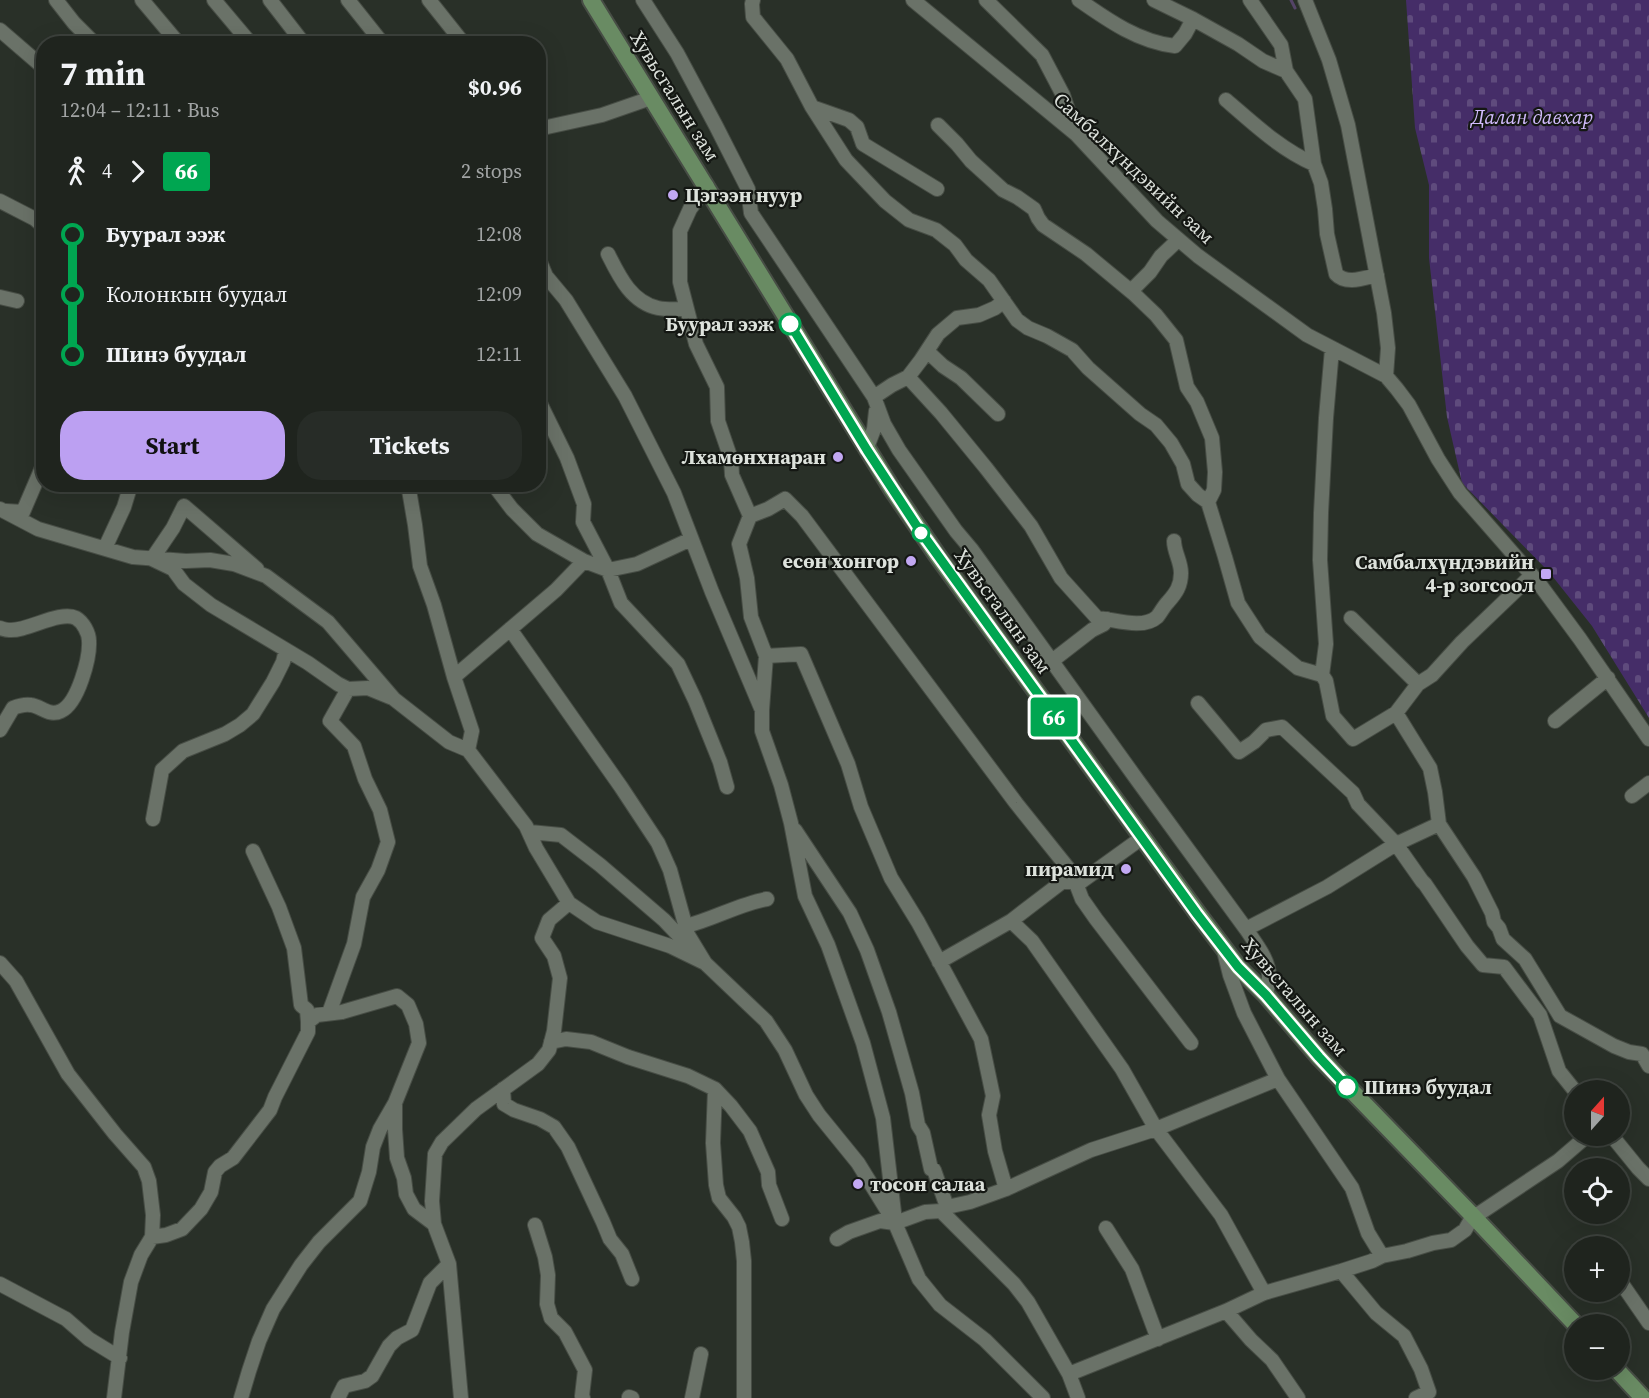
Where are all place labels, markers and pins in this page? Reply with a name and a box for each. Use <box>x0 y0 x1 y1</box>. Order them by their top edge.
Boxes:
place label: Цэгээн нуур <box>685 181 802 209</box>
marker: Цэгээн нуур <box>666 188 680 202</box>
place label: Буурал ээж <box>665 310 774 338</box>
marker: Буурал ээж <box>779 313 801 335</box>
place label: Лхамөнхнаран <box>682 443 826 471</box>
marker: Лхамөнхнаран <box>831 450 845 464</box>
unlabelled marker <box>912 524 930 542</box>
place label: есөн хонгор <box>783 547 899 575</box>
place label: Самбалхүндэвийн 4-р зогсоол <box>1355 548 1534 599</box>
marker: есөн хонгор <box>904 554 918 568</box>
marker: Самбалхүндэвийн 4-р зогсоол <box>1539 567 1553 581</box>
place label: пирамид <box>1025 855 1114 883</box>
marker: пирамид <box>1119 862 1133 876</box>
place label: Шинэ буудал <box>1364 1073 1492 1101</box>
marker: Шинэ буудал <box>1336 1076 1358 1098</box>
place label: тосон салаа <box>870 1170 986 1198</box>
marker: тосон салаа <box>851 1177 865 1191</box>

